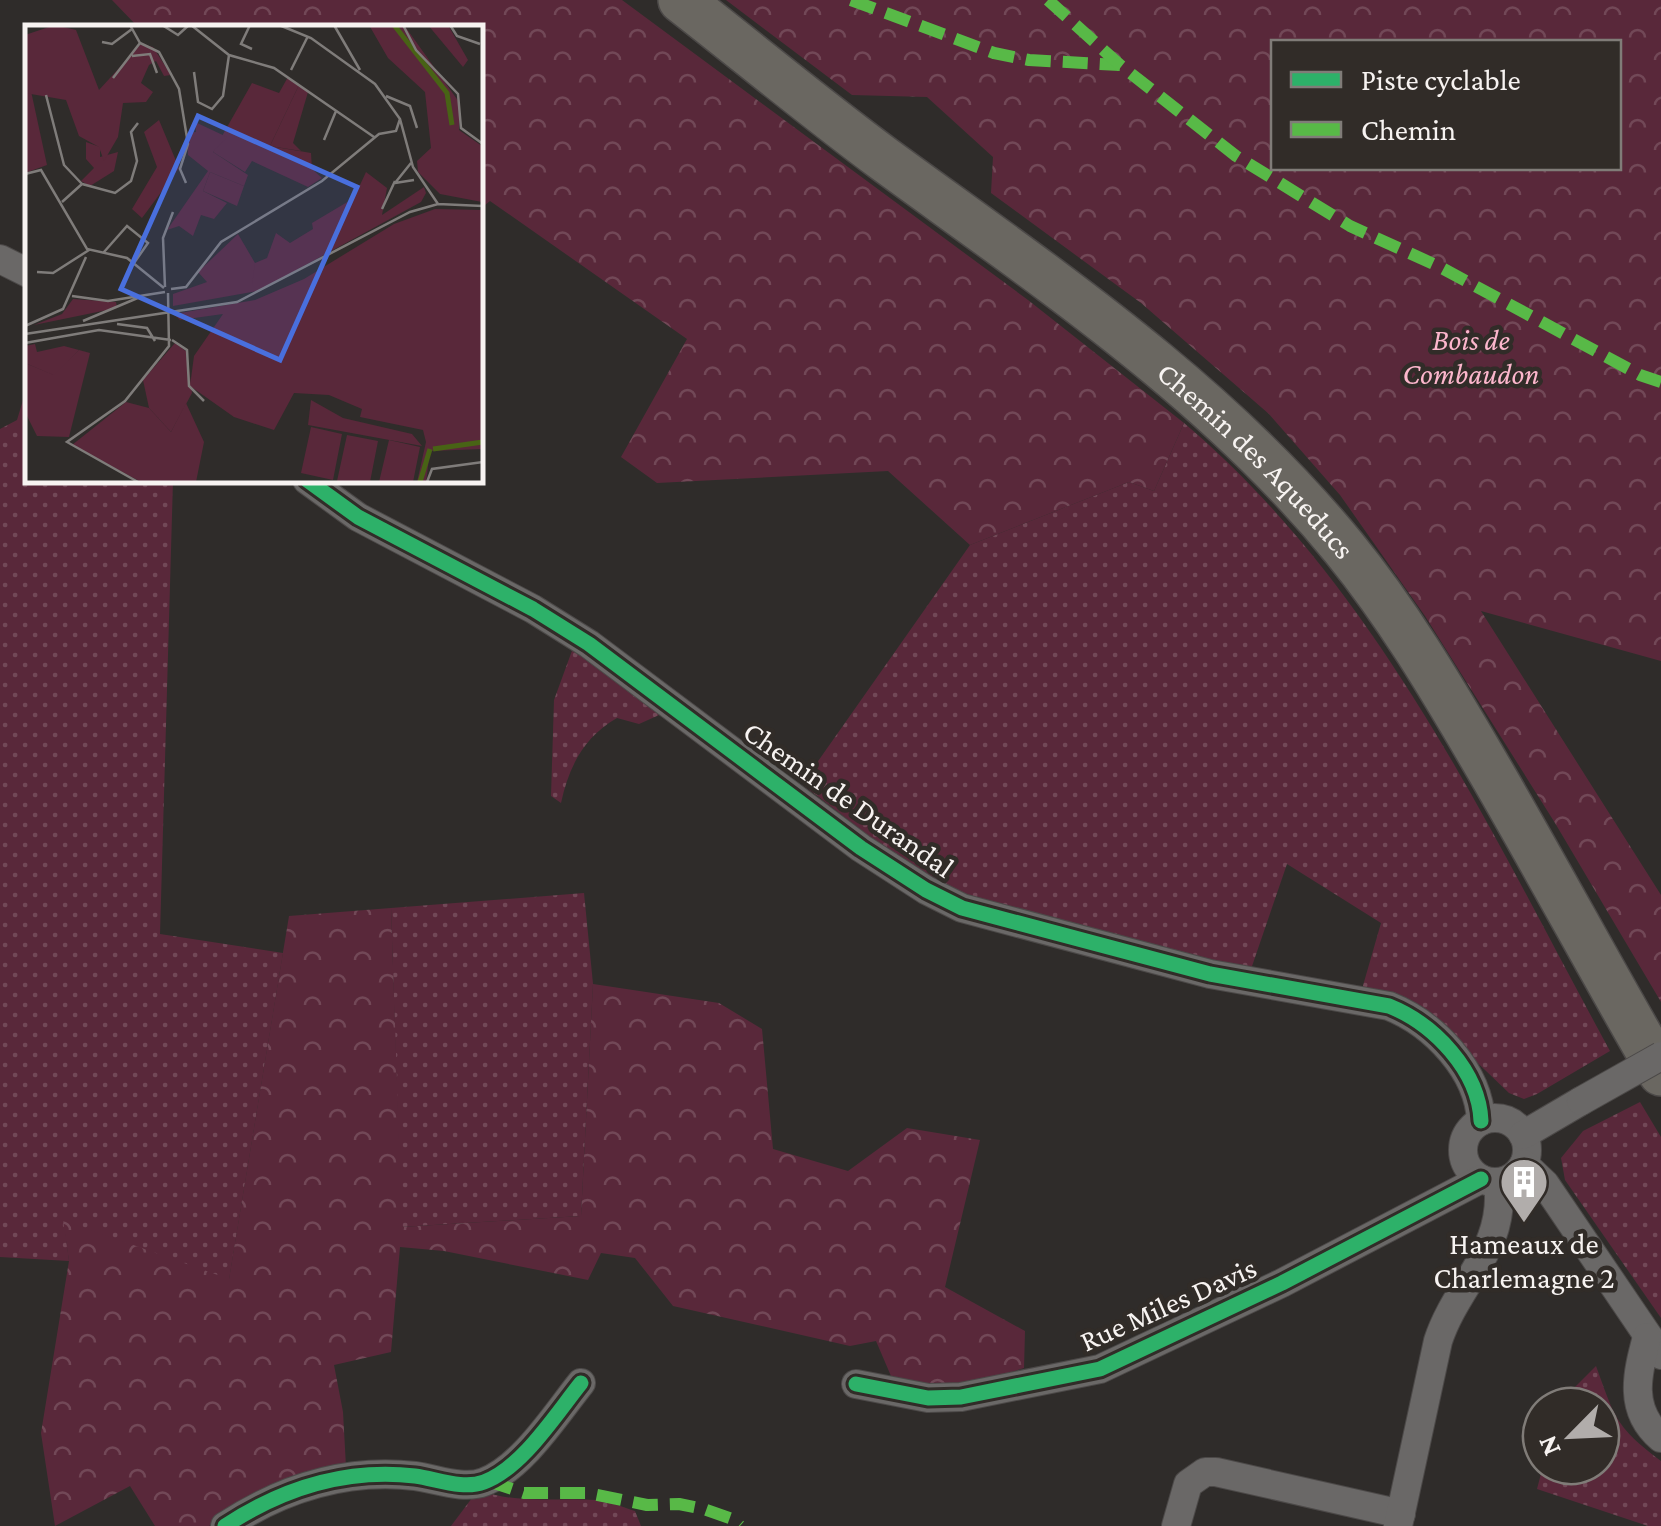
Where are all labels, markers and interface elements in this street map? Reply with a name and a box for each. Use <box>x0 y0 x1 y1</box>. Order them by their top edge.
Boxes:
inset map <box>25 25 482 482</box>
legend <box>1271 40 1621 170</box>
text: Piste cyclable <box>1361 63 1521 97</box>
text: Chemin <box>1361 113 1456 146</box>
park label: Bois de Combaudon <box>1403 323 1539 390</box>
street label: Chemin des Aqueducs <box>1152 355 1362 565</box>
street label: Chemin de Durandal <box>738 714 960 884</box>
building icon: Hameaux de Charlemagne 2 <box>1498 1156 1550 1224</box>
place label: Hameaux de Charlemagne 2 <box>1434 1227 1614 1295</box>
street label: Rue Miles Davis <box>1075 1250 1261 1358</box>
north arrow <box>1521 1386 1621 1486</box>
text: N <box>1531 1431 1567 1461</box>

